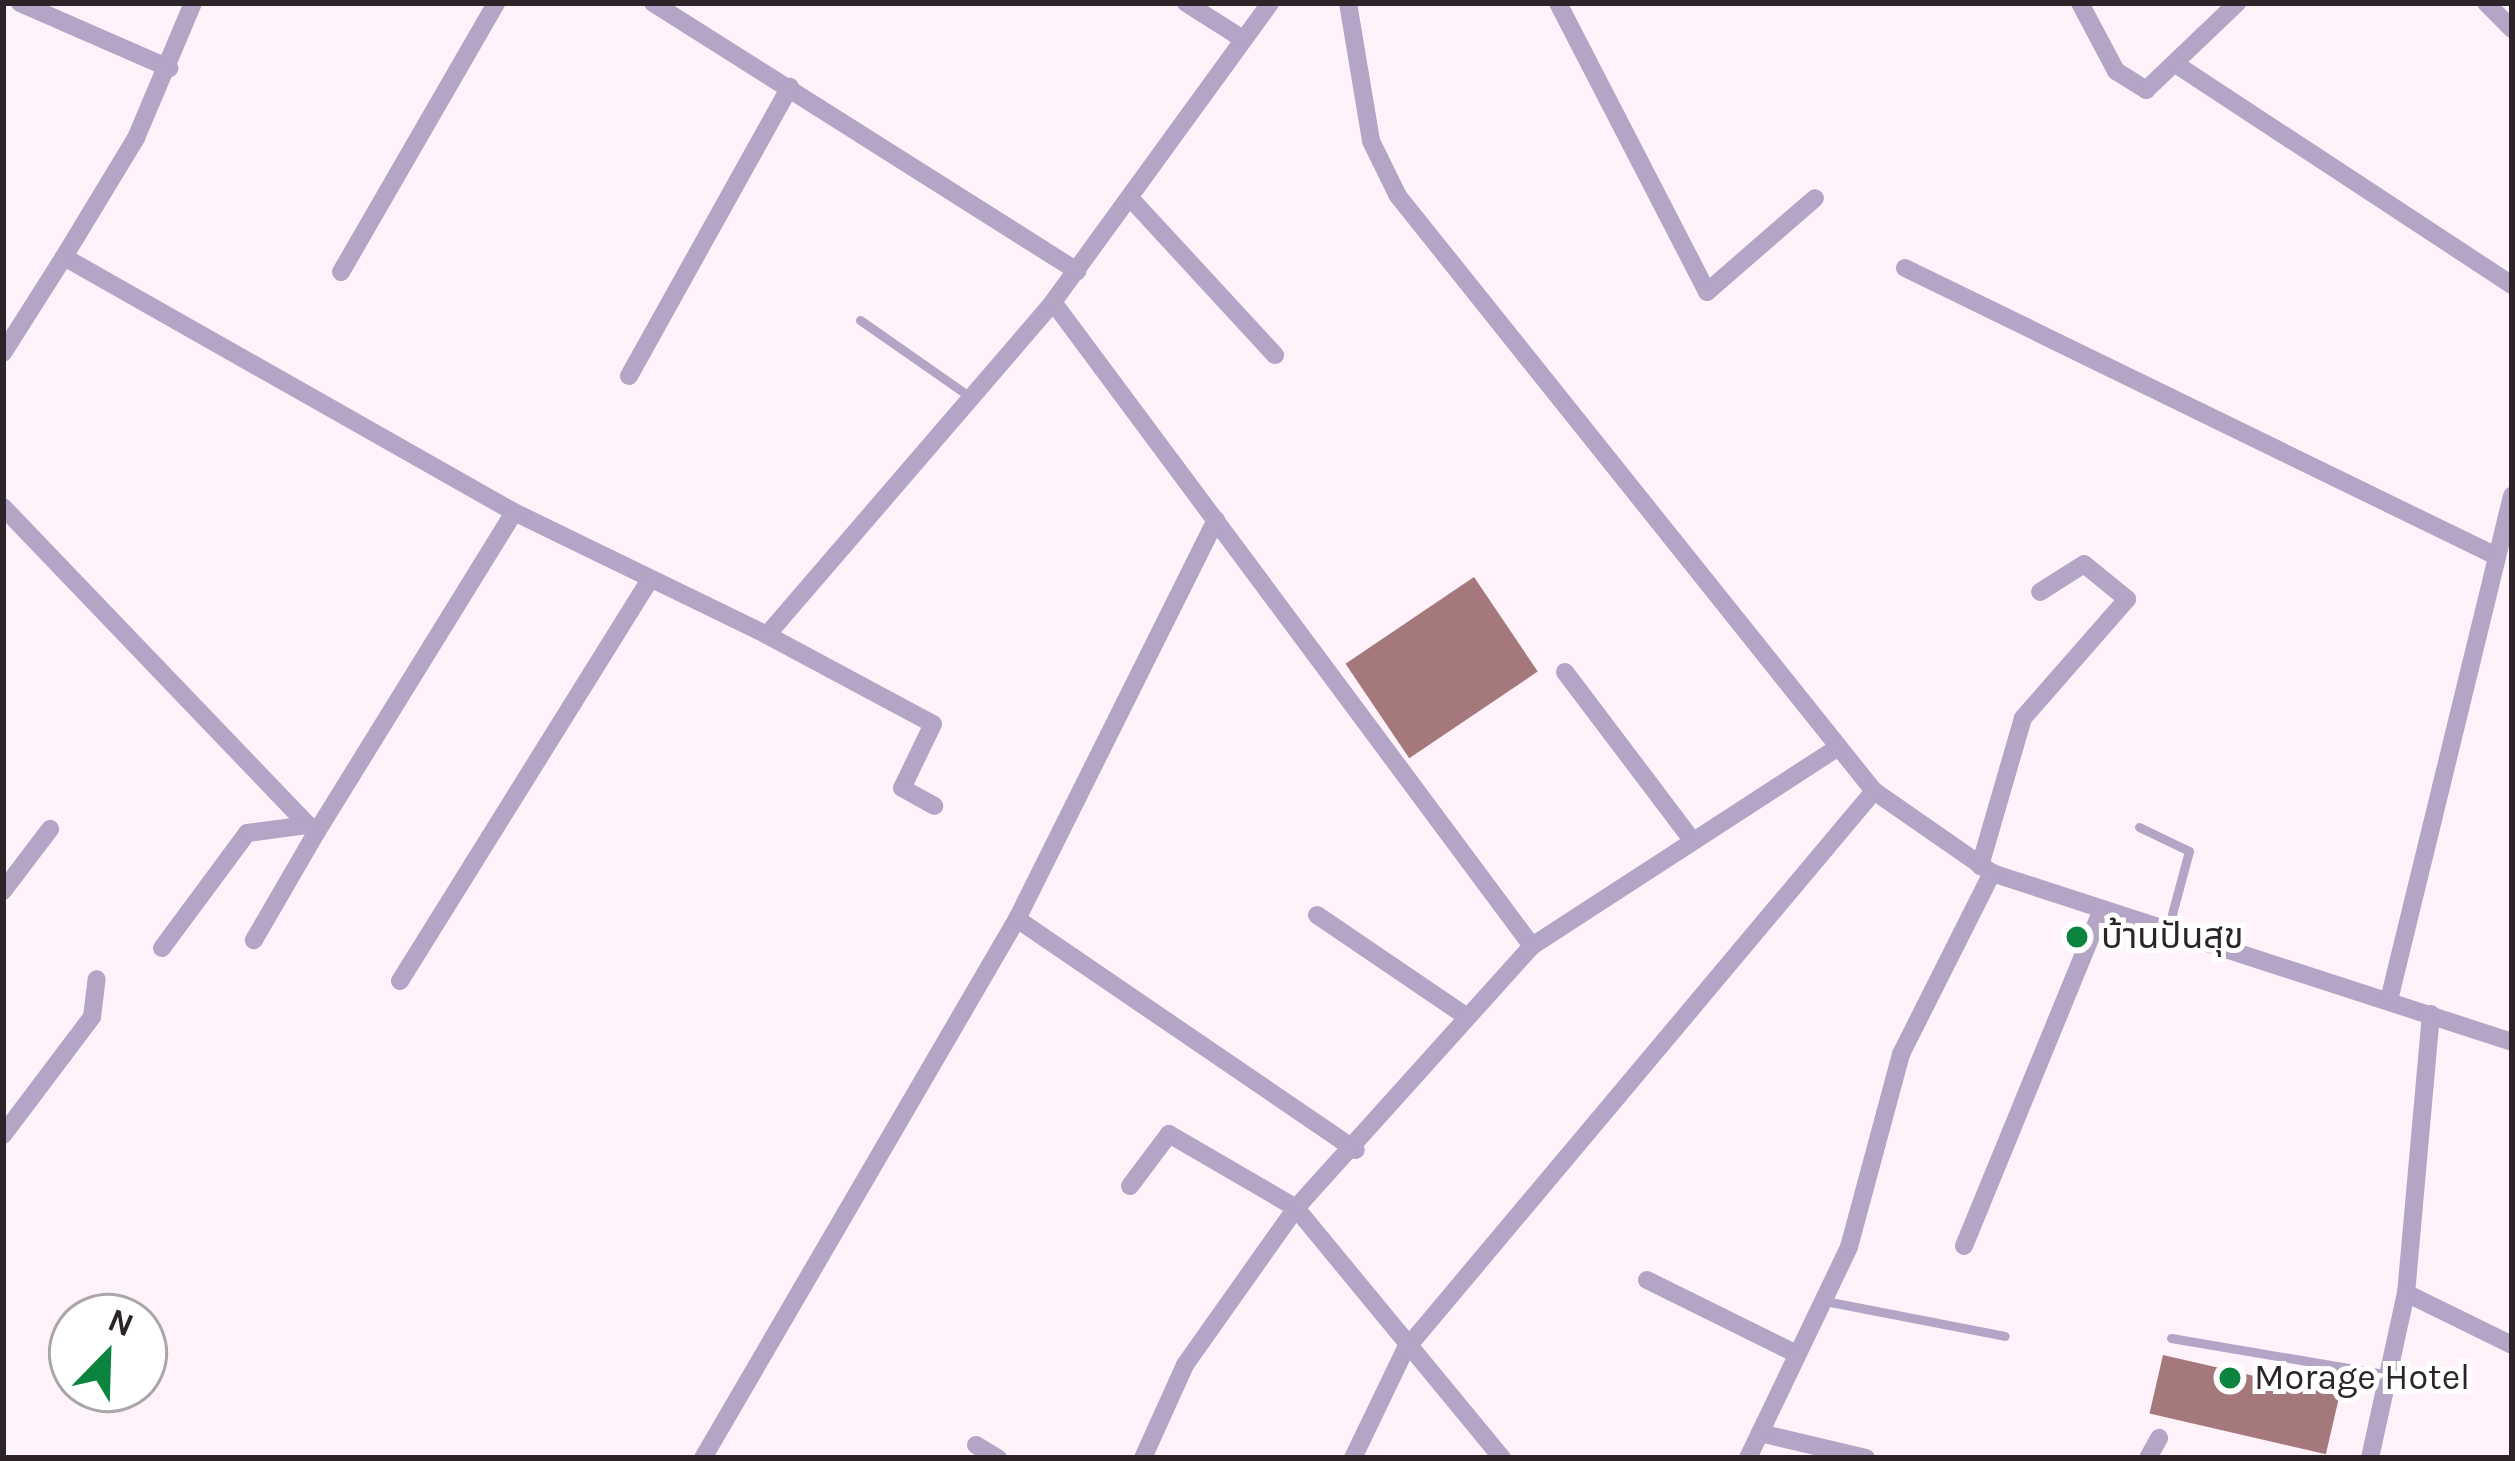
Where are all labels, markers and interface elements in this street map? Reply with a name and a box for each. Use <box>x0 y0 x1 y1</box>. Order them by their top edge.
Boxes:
place label: บ้านปันสุข <box>2101 915 2244 959</box>
marker: บ้านปันสุข <box>2064 924 2090 950</box>
north arrow <box>48 1293 168 1413</box>
text: N <box>103 1301 139 1345</box>
place label: Morage Hotel <box>2254 1356 2470 1400</box>
marker: Morage Hotel <box>2217 1365 2243 1391</box>

